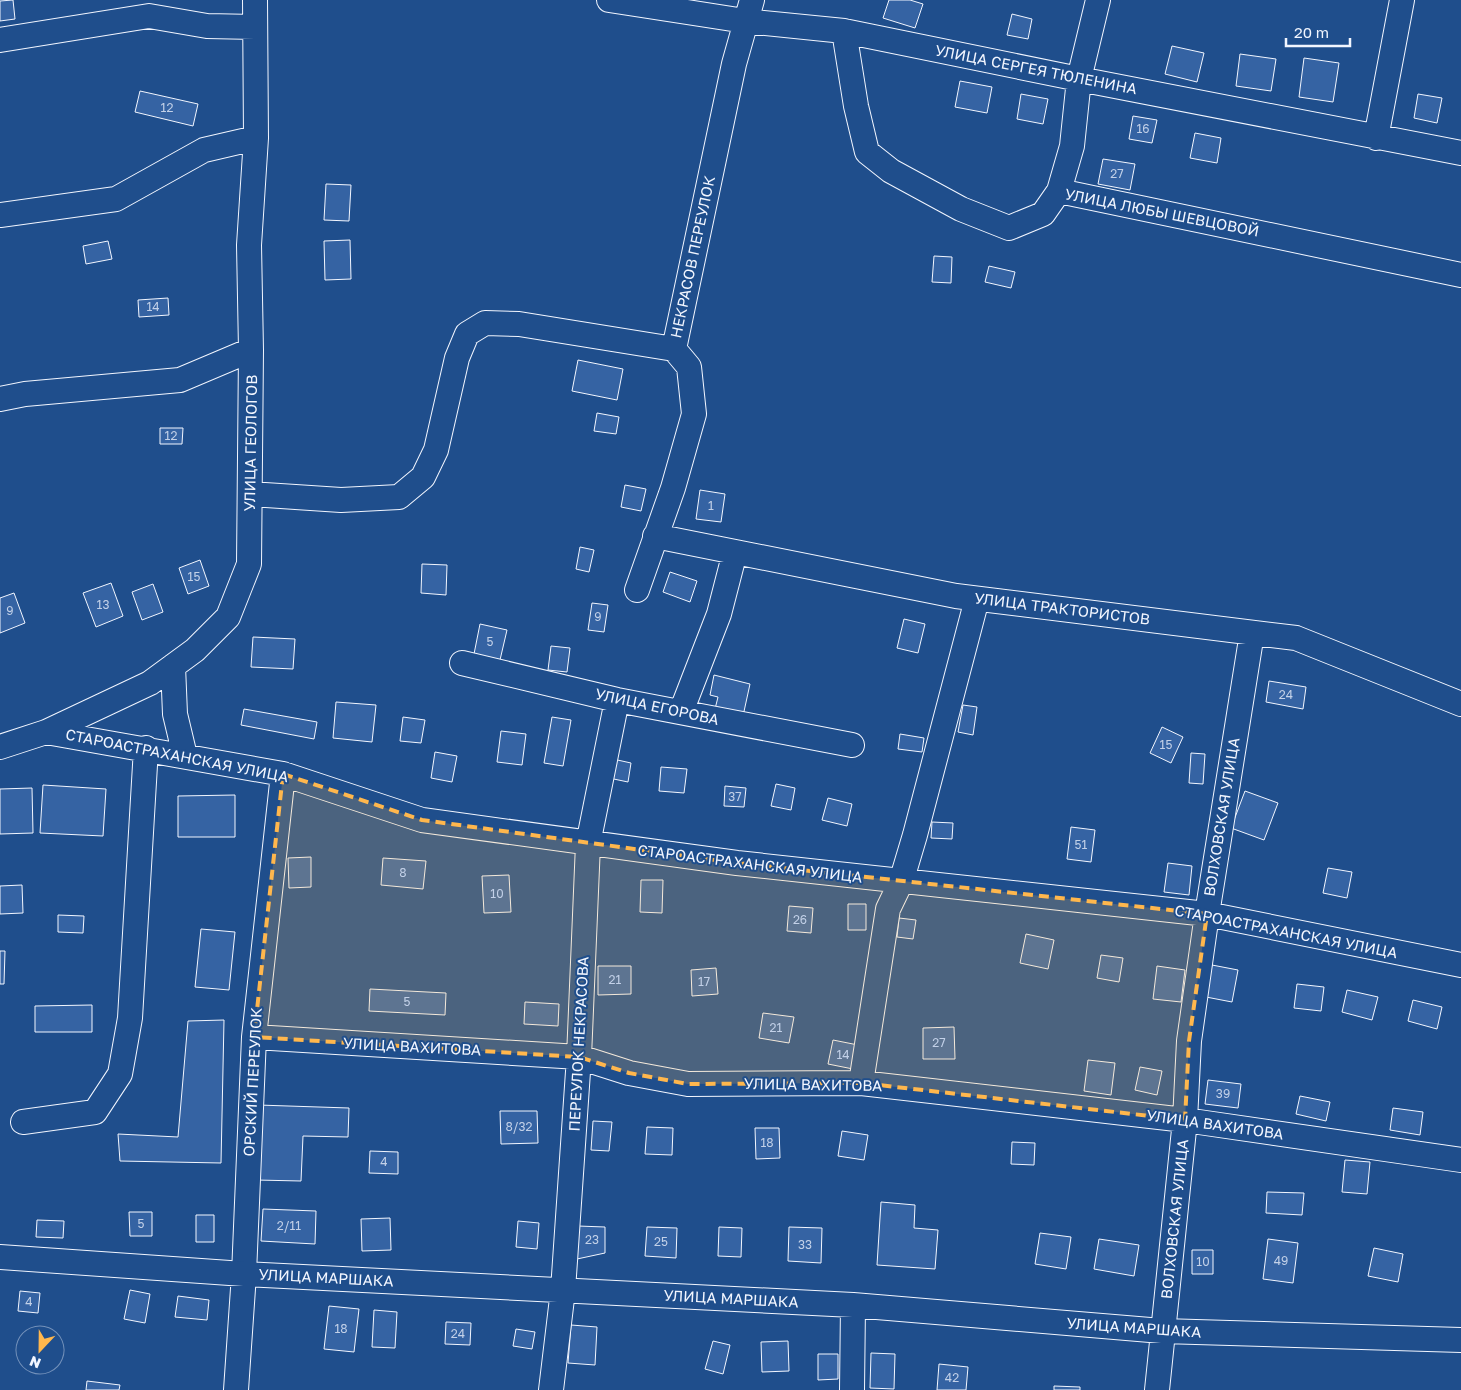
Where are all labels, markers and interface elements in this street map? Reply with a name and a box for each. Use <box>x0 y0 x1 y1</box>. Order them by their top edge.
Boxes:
scale bar <box>1286 15 1350 47</box>
text: 20 m <box>1294 23 1329 41</box>
street label: УЛИЦА СЕРГЕЯ ТЮЛЕНИНА <box>934 41 1139 97</box>
house number: 12 <box>161 100 173 115</box>
house number: 16 <box>1136 121 1150 136</box>
house number: 27 <box>1110 166 1124 181</box>
street label: НЕКРАСОВ ПЕРЕУЛОК <box>666 173 718 340</box>
street label: УЛИЦА ЛЮБЫ ШЕВЦОВОЙ <box>1063 184 1261 240</box>
house number: 14 <box>146 299 160 314</box>
street label: УЛИЦА ГЕОЛОГОВ <box>240 375 260 511</box>
house number: 12 <box>165 428 177 443</box>
house number: 1 <box>708 498 714 513</box>
house number: 15 <box>188 569 200 584</box>
street label: УЛИЦА ТРАКТОРИСТОВ <box>973 588 1151 628</box>
house number: 13 <box>97 597 109 612</box>
house number: 9 <box>6 603 14 618</box>
house number: 9 <box>594 609 602 624</box>
house number: 5 <box>487 634 494 649</box>
street label: УЛИЦА ЕГОРОВА <box>594 684 721 728</box>
house number: 24 <box>1279 687 1293 702</box>
street label: СТАРОАСТРАХАНСКАЯ УЛИЦА <box>64 725 290 785</box>
street label: ВОЛХОВСКАЯ УЛИЦА <box>1200 736 1242 898</box>
house number: 15 <box>1160 737 1172 752</box>
house number: 37 <box>728 789 742 804</box>
house number: 51 <box>1075 837 1088 852</box>
street label: СТАРОАСТРАХАНСКАЯ УЛИЦА <box>637 840 864 886</box>
house number: 8 <box>399 865 407 880</box>
house number: 10 <box>490 886 504 901</box>
street label: СТАРОАСТРАХАНСКАЯ УЛИЦА <box>1173 901 1399 961</box>
house number: 26 <box>793 912 807 927</box>
street label: ПЕРЕУЛОК НЕКРАСОВА <box>564 956 592 1132</box>
house number: 21 <box>609 972 622 987</box>
house number: 17 <box>698 974 710 989</box>
house number: 5 <box>404 994 411 1009</box>
street label: ОРСКИЙ ПЕРЕУЛОК <box>239 1006 265 1157</box>
house number: 21 <box>770 1020 783 1035</box>
street label: УЛИЦА ВАХИТОВА <box>343 1033 482 1059</box>
house number: 27 <box>932 1035 946 1050</box>
house number: 14 <box>836 1047 850 1062</box>
street label: УЛИЦА ВАХИТОВА <box>744 1074 882 1094</box>
house number: 39 <box>1216 1086 1230 1101</box>
street label: УЛИЦА ВАХИТОВА <box>1145 1105 1285 1143</box>
house number: 8/32 <box>505 1119 533 1134</box>
house number: 18 <box>760 1135 774 1150</box>
street label: ВОЛХОВСКАЯ УЛИЦА <box>1157 1138 1191 1300</box>
house number: 4 <box>380 1154 388 1169</box>
house number: 5 <box>138 1216 145 1231</box>
house number: 2/11 <box>277 1218 301 1233</box>
house number: 23 <box>585 1232 599 1247</box>
house number: 25 <box>654 1234 668 1249</box>
house number: 33 <box>798 1237 812 1252</box>
house number: 49 <box>1274 1253 1288 1268</box>
house number: 10 <box>1196 1254 1210 1269</box>
street label: УЛИЦА МАРШАКА <box>258 1264 394 1290</box>
street label: УЛИЦА МАРШАКА <box>663 1285 799 1311</box>
house number: 4 <box>25 1294 33 1309</box>
street label: УЛИЦА МАРШАКА <box>1066 1313 1202 1341</box>
house number: 18 <box>334 1321 348 1336</box>
north arrow <box>15 1325 65 1375</box>
house number: 24 <box>451 1326 465 1341</box>
text: N <box>27 1353 43 1372</box>
house number: 42 <box>945 1370 959 1385</box>

